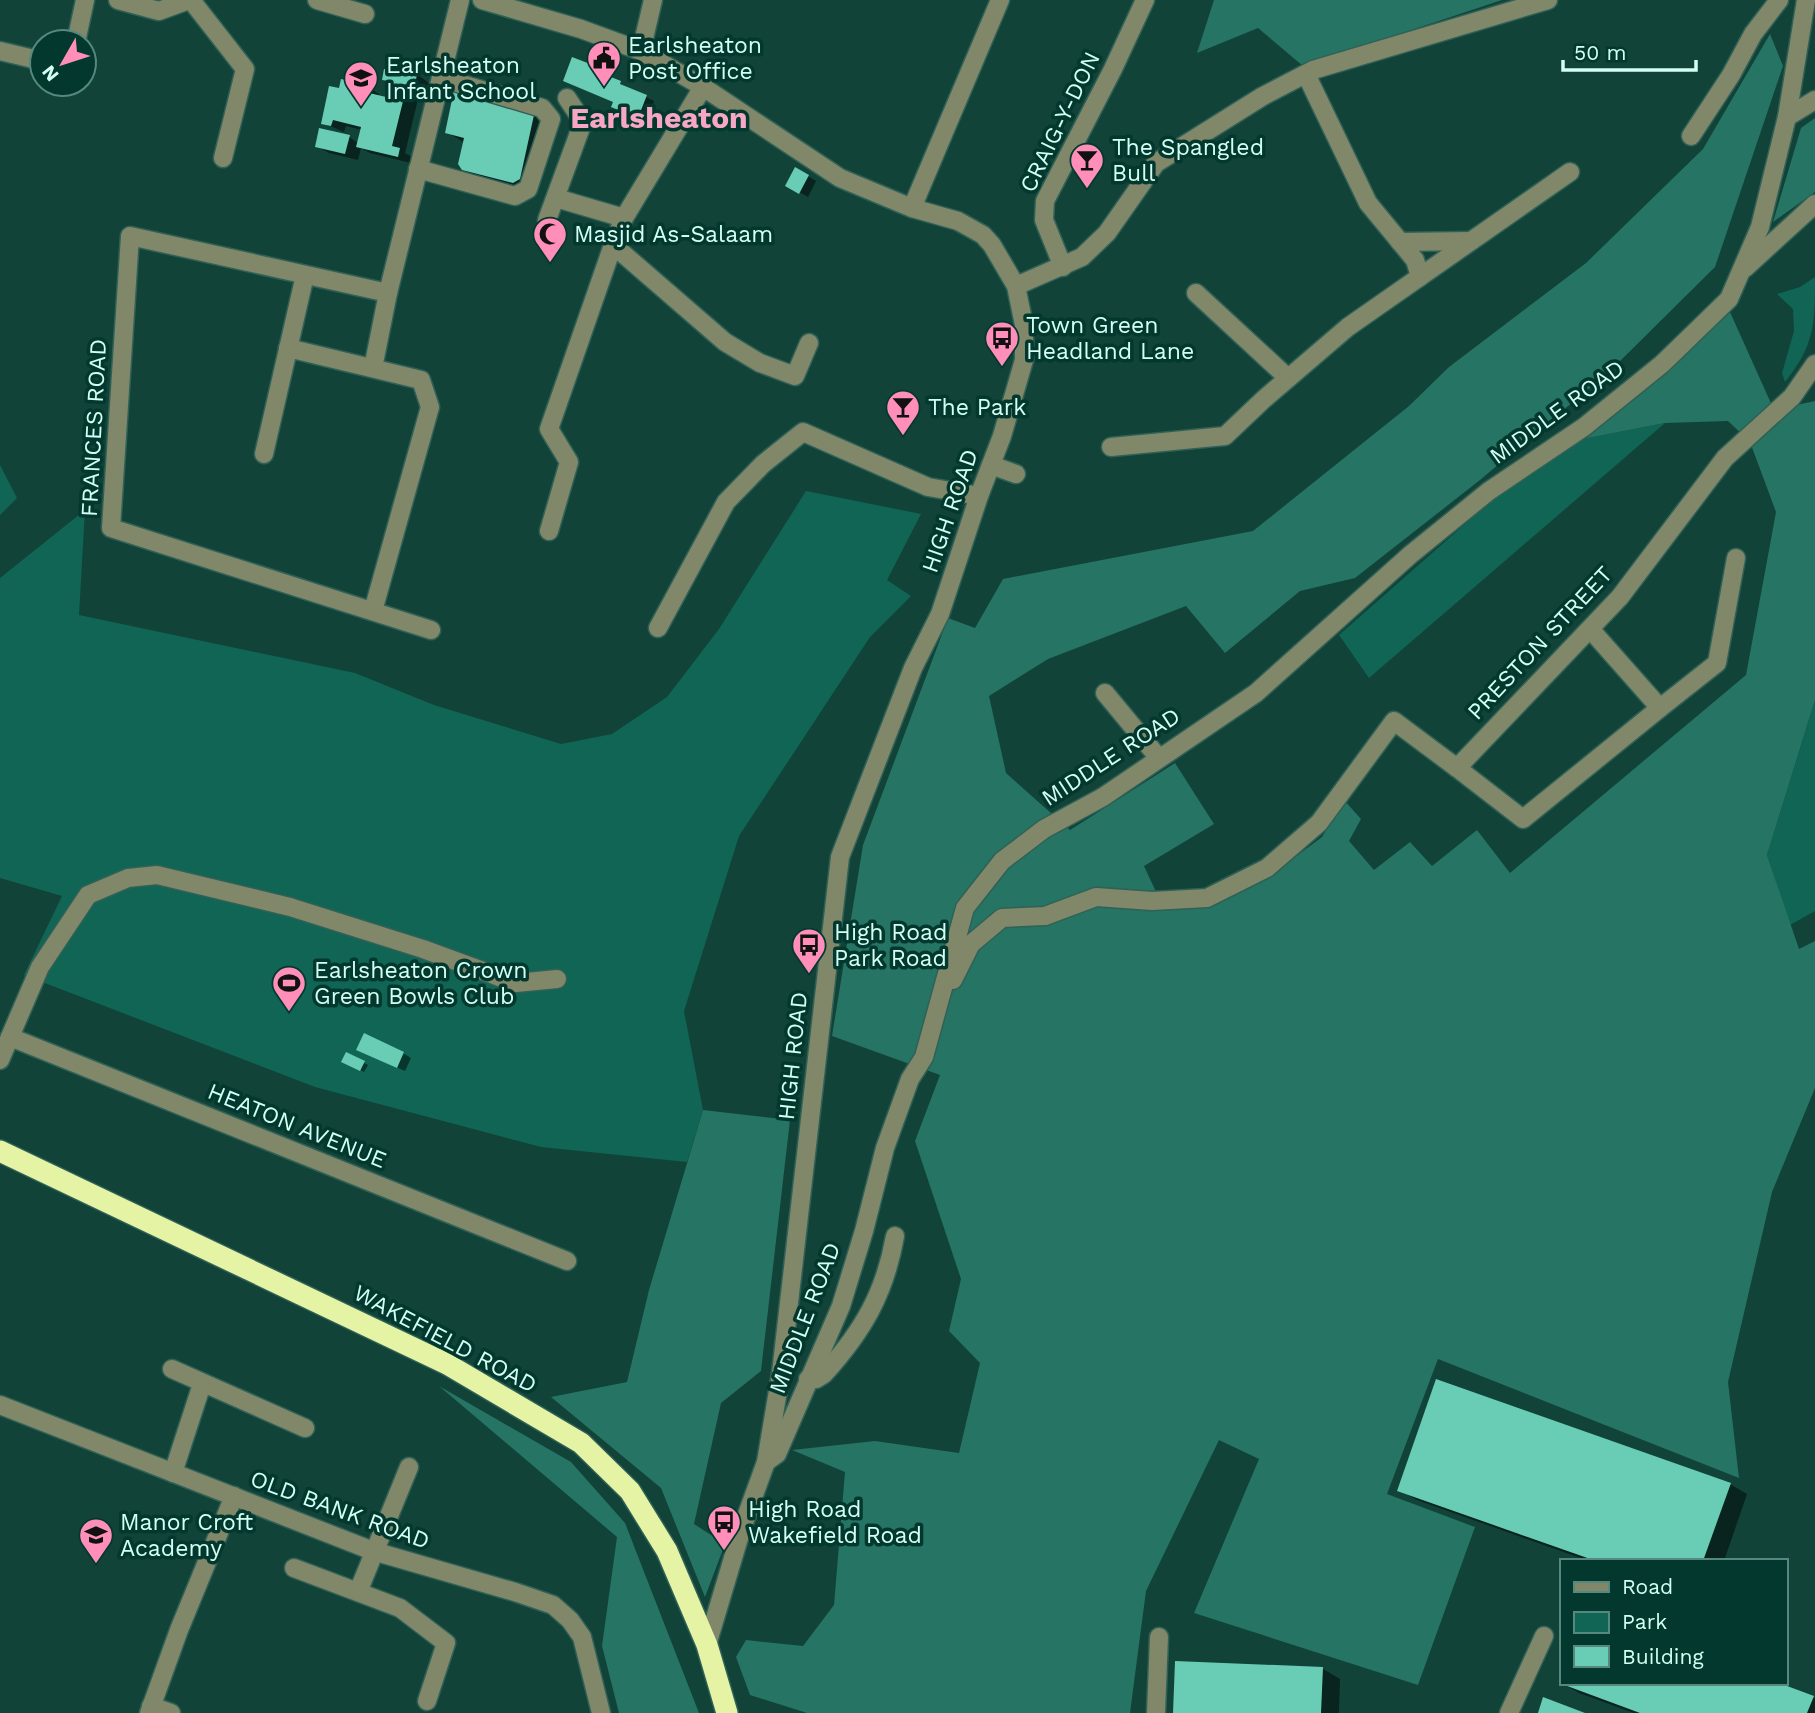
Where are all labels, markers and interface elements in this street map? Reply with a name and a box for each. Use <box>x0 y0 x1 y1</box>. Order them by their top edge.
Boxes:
north arrow <box>28 28 98 98</box>
scale bar <box>1563 28 1696 72</box>
place label: Earlsheaton Post Office <box>628 32 762 85</box>
public building icon: Earlsheaton Post Office <box>585 39 623 88</box>
text: 50 m <box>1574 40 1626 65</box>
street label: CRAIG-Y-DON <box>1014 47 1106 197</box>
place label: Earlsheaton Infant School <box>386 52 536 105</box>
school or university icon: Earlsheaton Infant School <box>342 59 380 108</box>
text: N <box>37 61 64 86</box>
district label: Earlsheaton <box>570 100 748 135</box>
place label: The Spangled Bull <box>1112 134 1264 187</box>
bar icon: The Spangled Bull <box>1068 141 1106 190</box>
mosque icon: Masjid As-Salaam <box>531 215 569 264</box>
place label: Masjid As-Salaam <box>574 221 773 248</box>
place label: Town Green Headland Lane <box>1026 312 1194 365</box>
bus stop icon: Town Green Headland Lane <box>983 319 1021 368</box>
street label: FRANCES ROAD <box>76 338 112 518</box>
street label: MIDDLE ROAD <box>1485 354 1629 470</box>
bar icon: The Park <box>884 388 922 437</box>
place label: The Park <box>928 394 1026 421</box>
street label: HIGH ROAD <box>916 446 984 576</box>
street label: PRESTON STREET <box>1462 561 1618 725</box>
street label: MIDDLE ROAD <box>1037 702 1185 812</box>
place label: High Road Park Road <box>834 919 947 972</box>
bus stop icon: High Road Park Road <box>790 926 828 975</box>
place label: Earlsheaton Crown Green Bowls Club <box>314 957 528 1010</box>
sports icon: Earlsheaton Crown Green Bowls Club <box>270 964 308 1013</box>
street label: HIGH ROAD <box>773 991 813 1121</box>
street label: HEATON AVENUE <box>204 1078 390 1174</box>
street label: MIDDLE ROAD <box>764 1239 846 1397</box>
street label: WAKEFIELD ROAD <box>349 1279 541 1399</box>
street label: OLD BANK ROAD <box>247 1465 433 1555</box>
place label: High Road Wakefield Road <box>748 1496 922 1549</box>
bus stop icon: High Road Wakefield Road <box>705 1503 743 1552</box>
place label: Manor Croft Academy <box>120 1509 254 1562</box>
school or university icon: Manor Croft Academy <box>77 1516 115 1565</box>
legend <box>1560 1559 1787 1685</box>
text: Road <box>1622 1574 1673 1599</box>
text: Park <box>1622 1609 1667 1634</box>
text: Building <box>1622 1644 1704 1669</box>

